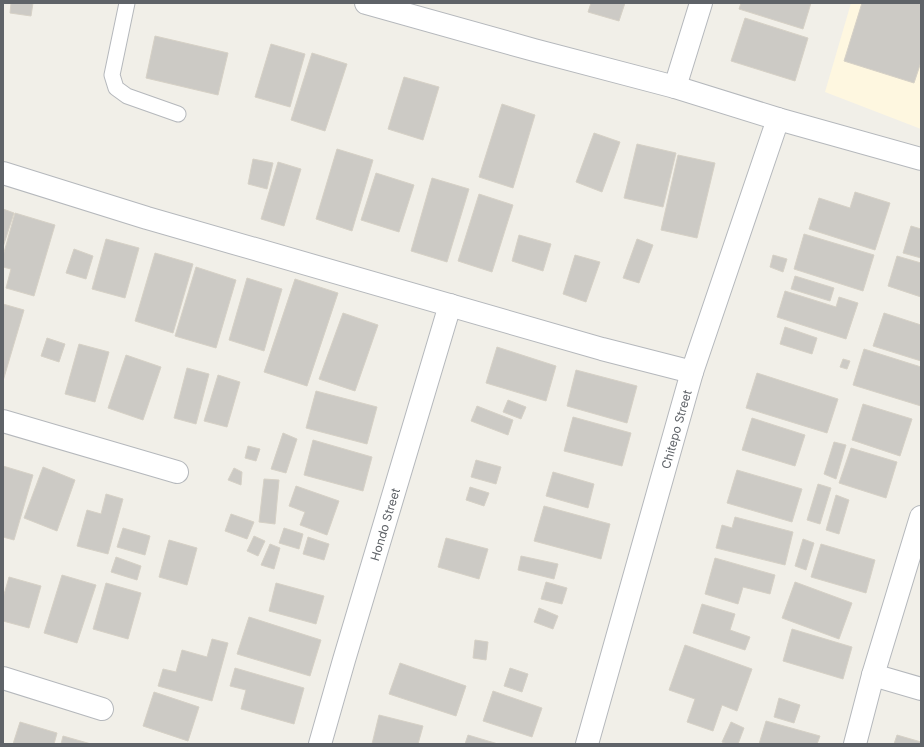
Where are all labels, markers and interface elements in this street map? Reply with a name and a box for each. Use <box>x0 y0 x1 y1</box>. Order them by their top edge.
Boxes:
street label: Chitepo Street <box>658 388 694 471</box>
street label: Hondo Street <box>367 486 402 562</box>

